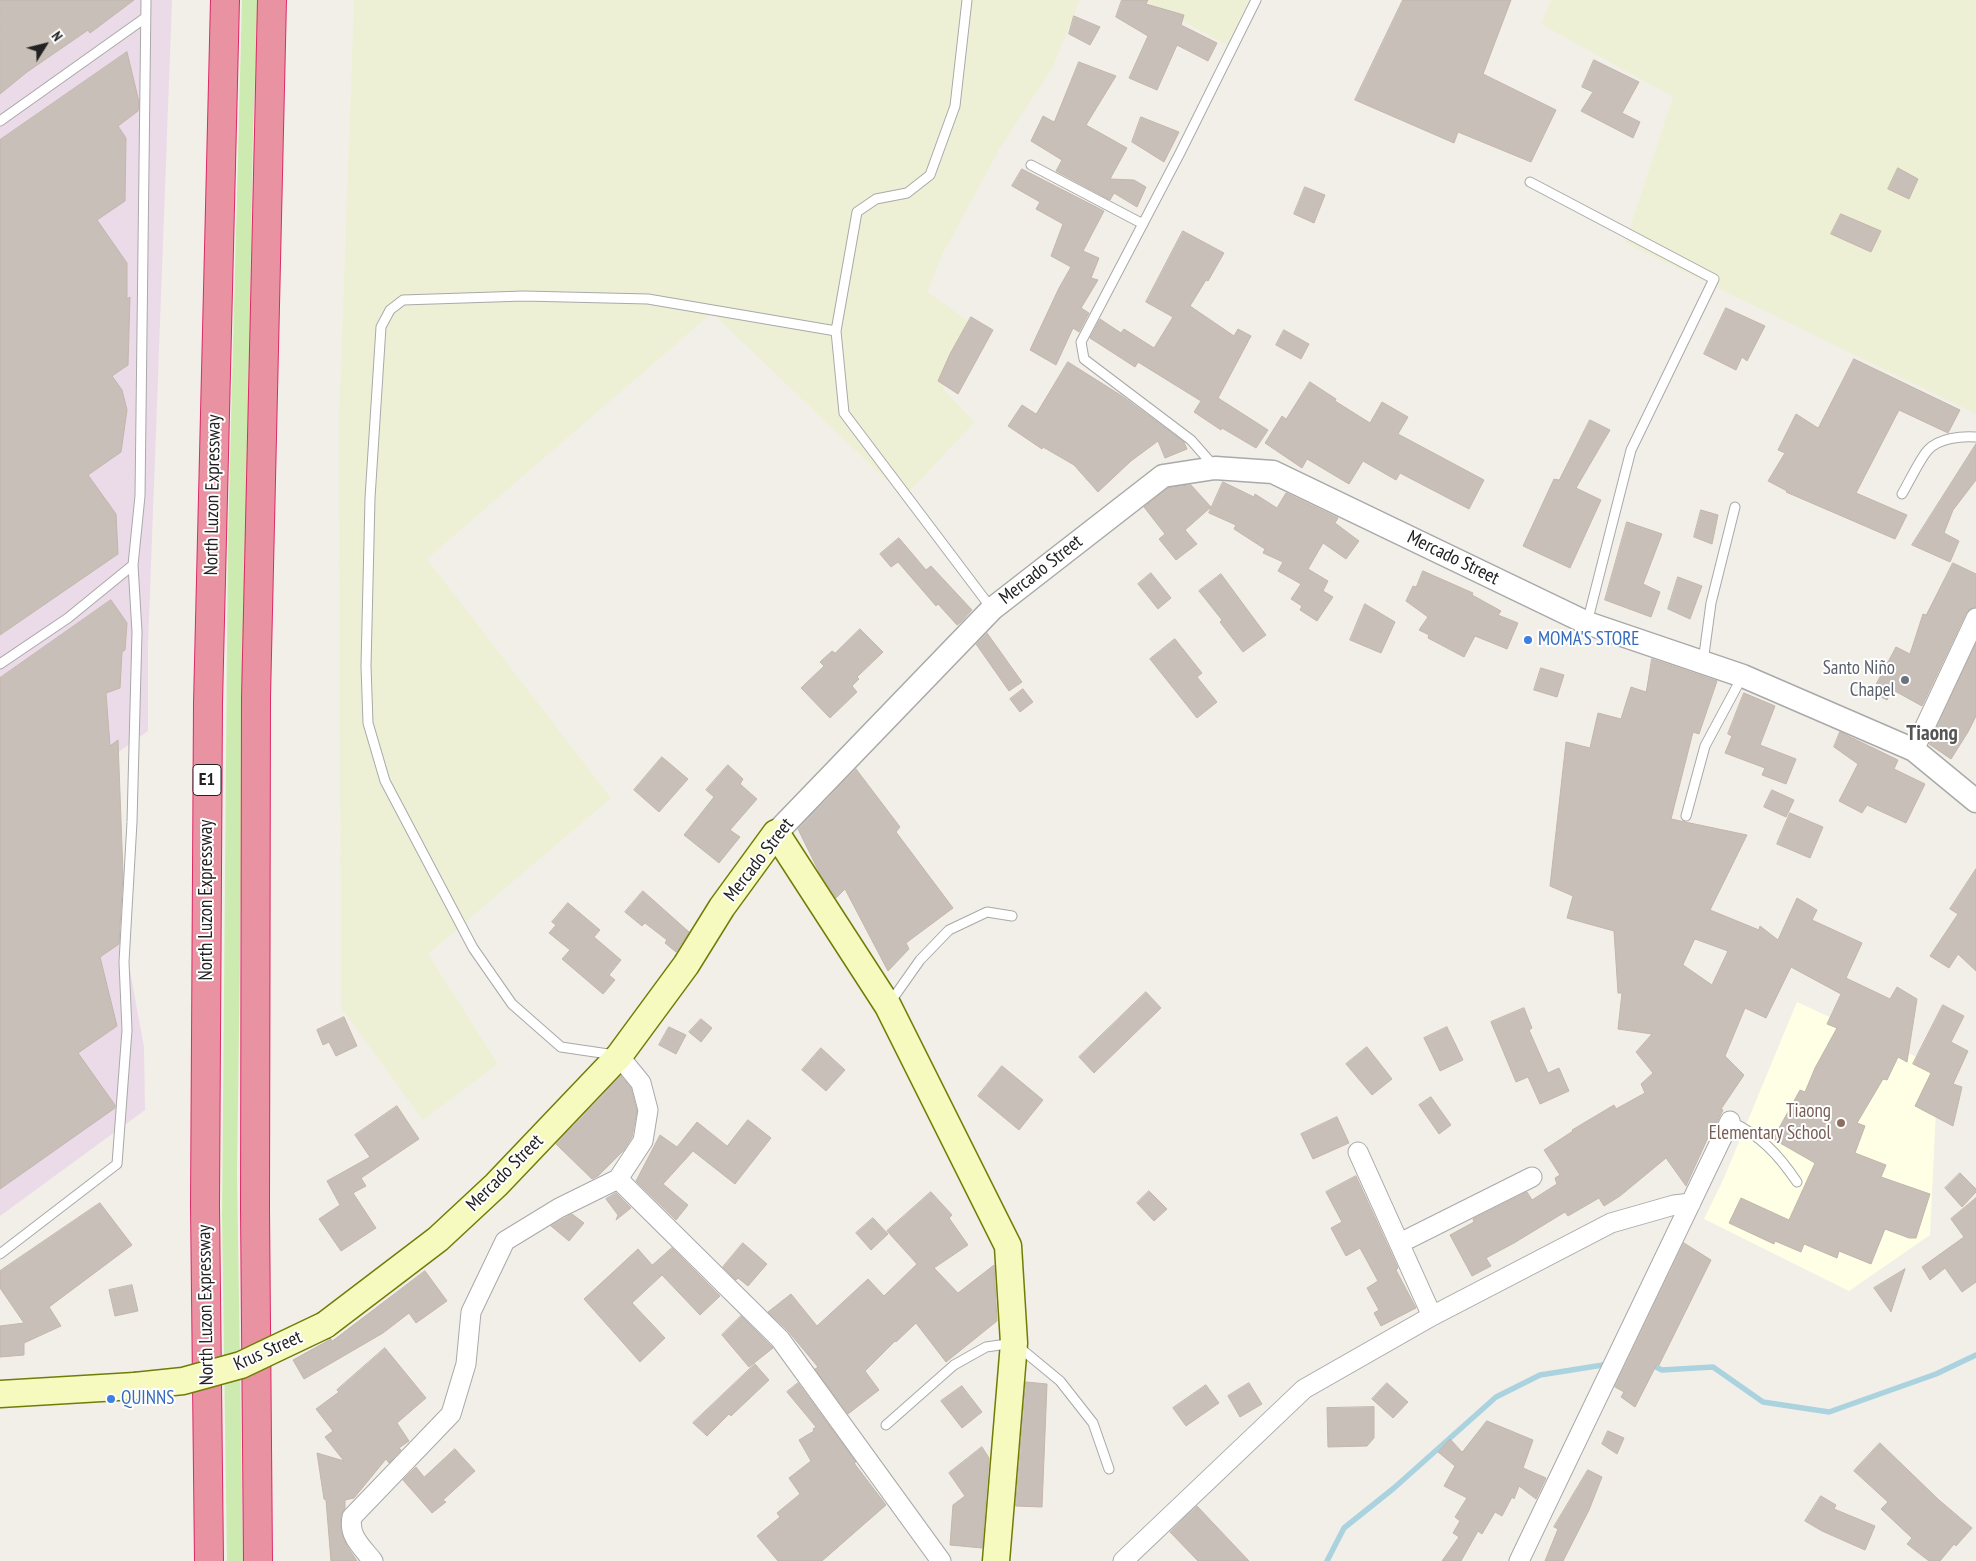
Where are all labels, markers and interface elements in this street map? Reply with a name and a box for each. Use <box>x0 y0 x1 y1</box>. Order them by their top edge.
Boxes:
north arrow <box>20 20 70 70</box>
text: N <box>48 28 67 45</box>
street label: North Luzon Expressway <box>200 414 226 576</box>
street label: Mercado Street <box>1403 526 1503 590</box>
street label: Mercado Street <box>995 530 1087 610</box>
place label: MOMA'S STORE <box>1538 629 1639 651</box>
marker: MOMA'S STORE <box>1522 634 1534 646</box>
place label: Santo Niño Chapel <box>1823 658 1895 702</box>
marker: Santo Niño Chapel <box>1899 674 1911 686</box>
district label: Tiaong <box>1906 721 1958 747</box>
road number: E1 <box>193 764 221 796</box>
street label: Mercado Street <box>719 814 799 906</box>
street label: North Luzon Expressway <box>196 820 218 980</box>
place label: Tiaong Elementary School <box>1709 1101 1831 1145</box>
marker: Tiaong Elementary School <box>1835 1117 1847 1129</box>
street label: Mercado Street <box>462 1130 548 1216</box>
street label: North Luzon Expressway <box>193 1224 219 1386</box>
street label: Krus Street <box>230 1326 306 1376</box>
place label: QUINNS <box>121 1388 174 1410</box>
marker: QUINNS <box>105 1393 117 1405</box>

